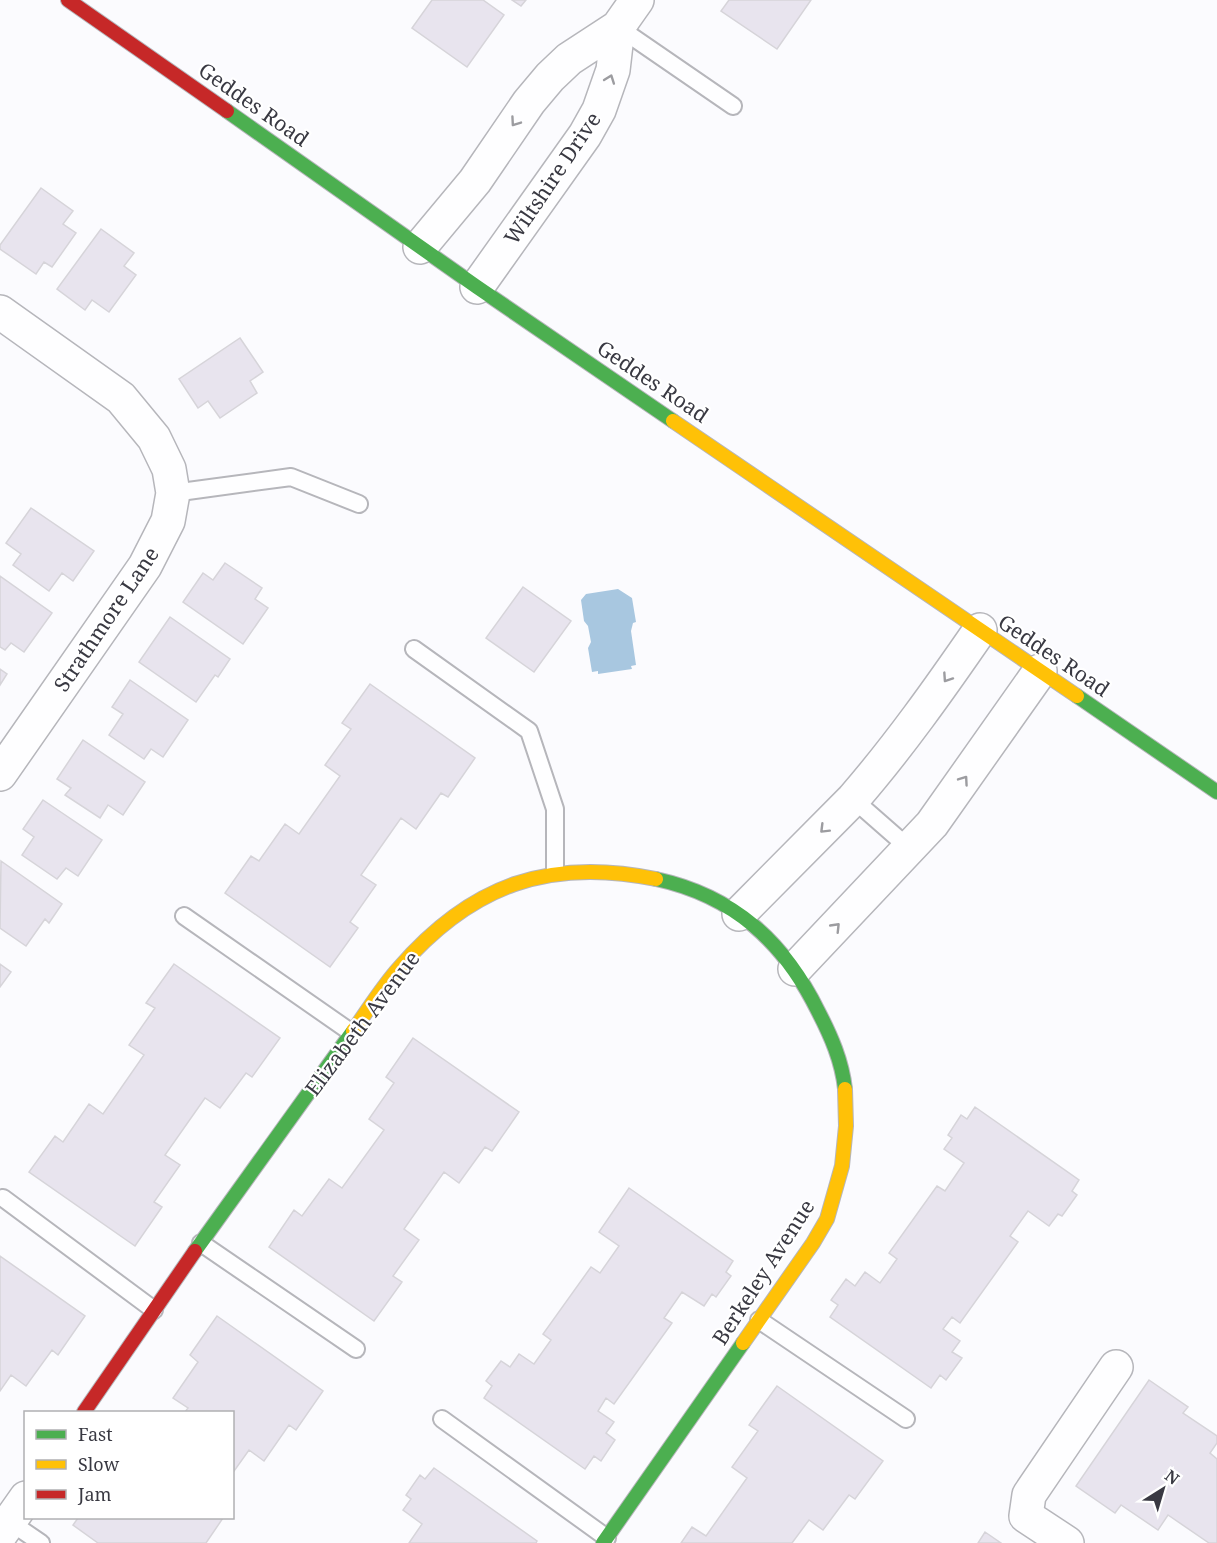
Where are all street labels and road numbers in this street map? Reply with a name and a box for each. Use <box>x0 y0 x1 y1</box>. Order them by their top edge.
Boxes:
street label: Geddes Road <box>193 56 315 152</box>
street label: Wiltshire Drive <box>497 106 607 250</box>
street label: Geddes Road <box>592 333 714 429</box>
street label: Strathmore Lane <box>47 541 165 697</box>
street label: Geddes Road <box>993 607 1115 703</box>
street label: Elizabeth Avenue <box>298 945 426 1101</box>
street label: Berkeley Avenue <box>705 1194 821 1350</box>

